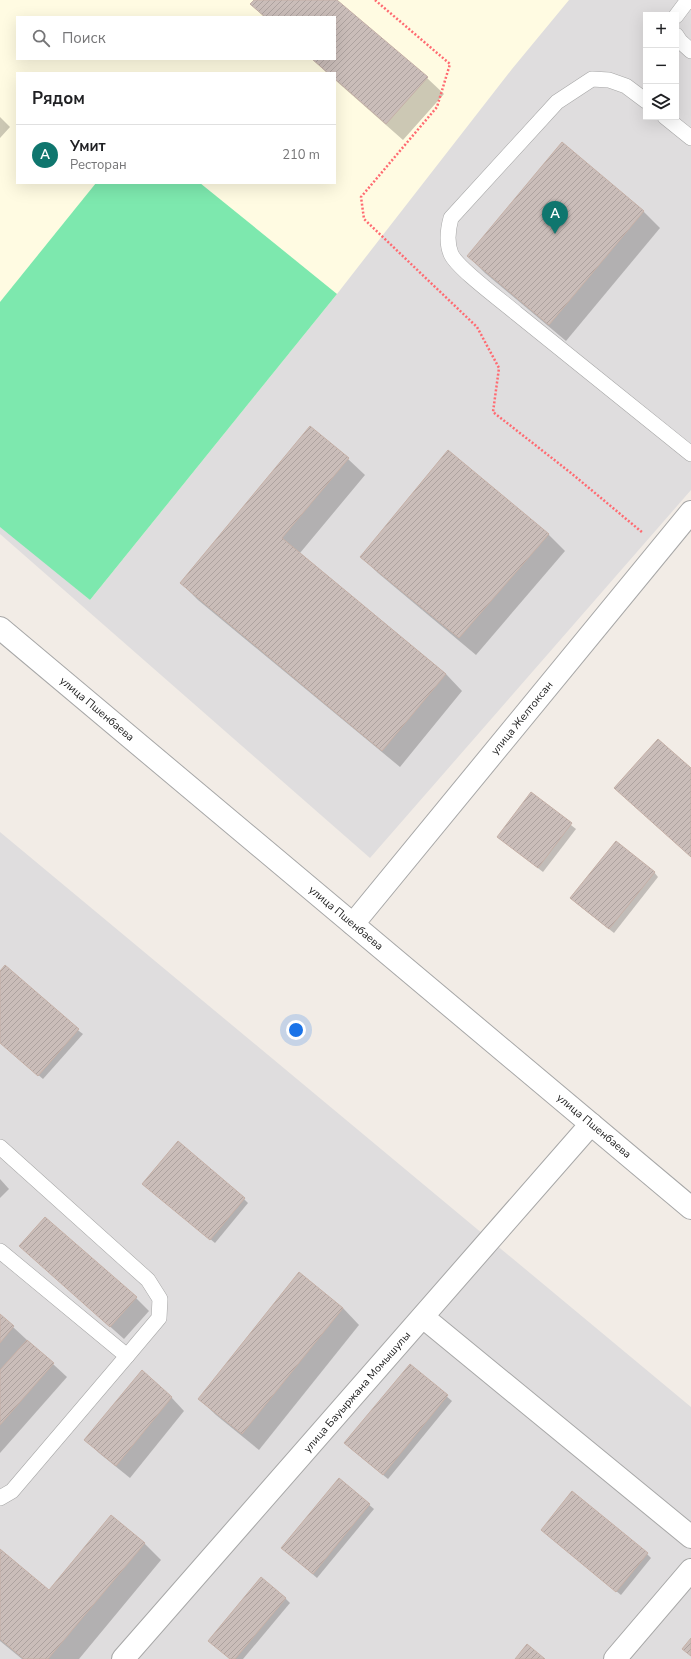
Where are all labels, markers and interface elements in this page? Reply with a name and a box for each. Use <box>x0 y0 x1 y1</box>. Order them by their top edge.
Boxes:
map controls <box>643 12 679 120</box>
button: + <box>643 12 679 48</box>
search box <box>16 16 336 60</box>
icon: search <box>30 27 52 49</box>
text: Поиск <box>62 28 106 48</box>
button: − <box>643 48 679 84</box>
button: layers <box>643 84 679 120</box>
text: Рядом <box>32 87 85 110</box>
text: Умит <box>70 136 106 156</box>
text: A <box>40 146 50 164</box>
text: 210 m <box>282 146 320 164</box>
text: Ресторан <box>70 156 127 174</box>
pin: A <box>542 201 568 234</box>
street label: улица Пшенбаева <box>57 673 138 745</box>
street label: улица Желтоксан <box>488 678 556 758</box>
street label: улица Пшенбаева <box>306 882 387 954</box>
your location <box>286 1020 306 1040</box>
street label: улица Пшенбаева <box>554 1090 635 1162</box>
street label: улица Бауыржана Момышулы <box>300 1328 414 1456</box>

